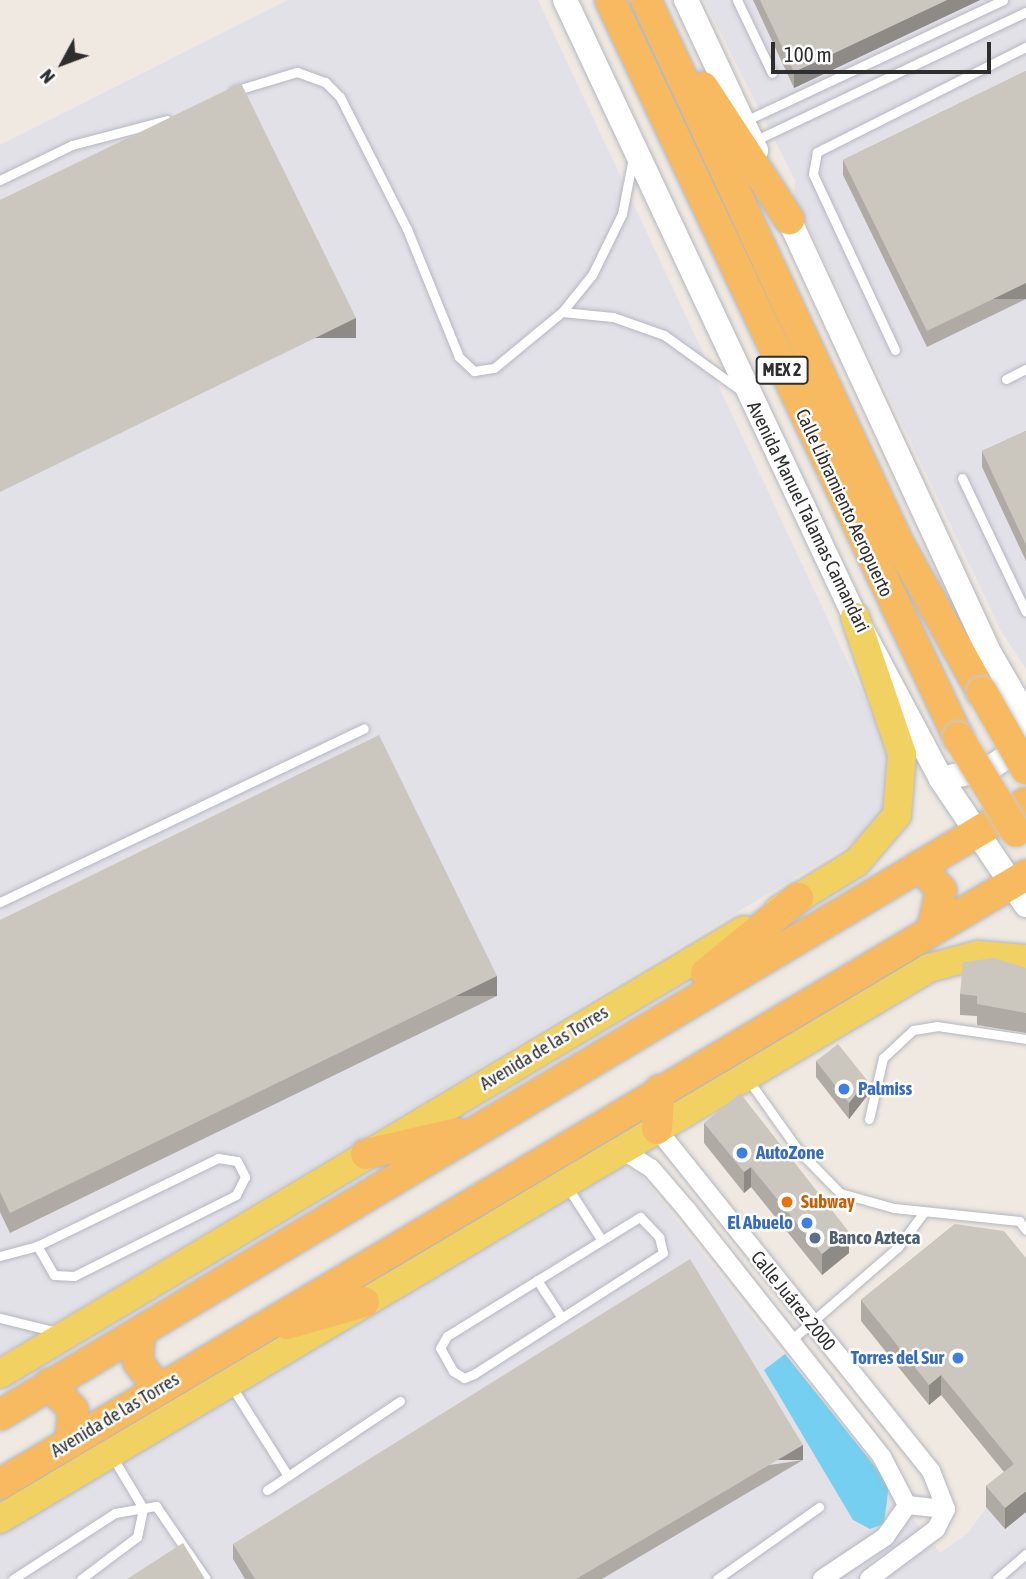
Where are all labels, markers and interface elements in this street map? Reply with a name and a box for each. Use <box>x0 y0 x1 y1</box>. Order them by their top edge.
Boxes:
north arrow <box>28 28 98 98</box>
scale bar <box>774 28 995 72</box>
text: 100 m <box>784 42 832 66</box>
text: N <box>35 65 59 88</box>
road number: MEX 2 <box>754 356 810 384</box>
street label: Avenida Manuel Talamas Camandari <box>742 398 874 636</box>
street label: Calle Libramiento Aeropuerto <box>790 405 898 601</box>
street label: Avenida de las Torres <box>476 1001 612 1095</box>
place label: Palmiss <box>858 1078 912 1100</box>
marker: Palmiss <box>836 1081 852 1097</box>
place label: AutoZone <box>756 1142 824 1164</box>
marker: AutoZone <box>734 1145 750 1161</box>
place label: Subway <box>801 1191 855 1213</box>
marker: Subway <box>779 1194 795 1210</box>
place label: El Abuelo <box>727 1212 793 1234</box>
marker: El Abuelo <box>799 1215 815 1231</box>
place label: Banco Azteca <box>829 1227 920 1249</box>
marker: Banco Azteca <box>807 1230 823 1246</box>
street label: Calle Juárez 2000 <box>746 1246 840 1356</box>
place label: Torres del Sur <box>851 1347 944 1369</box>
marker: Torres del Sur <box>950 1350 966 1366</box>
street label: Avenida de las Torres <box>47 1368 183 1462</box>

